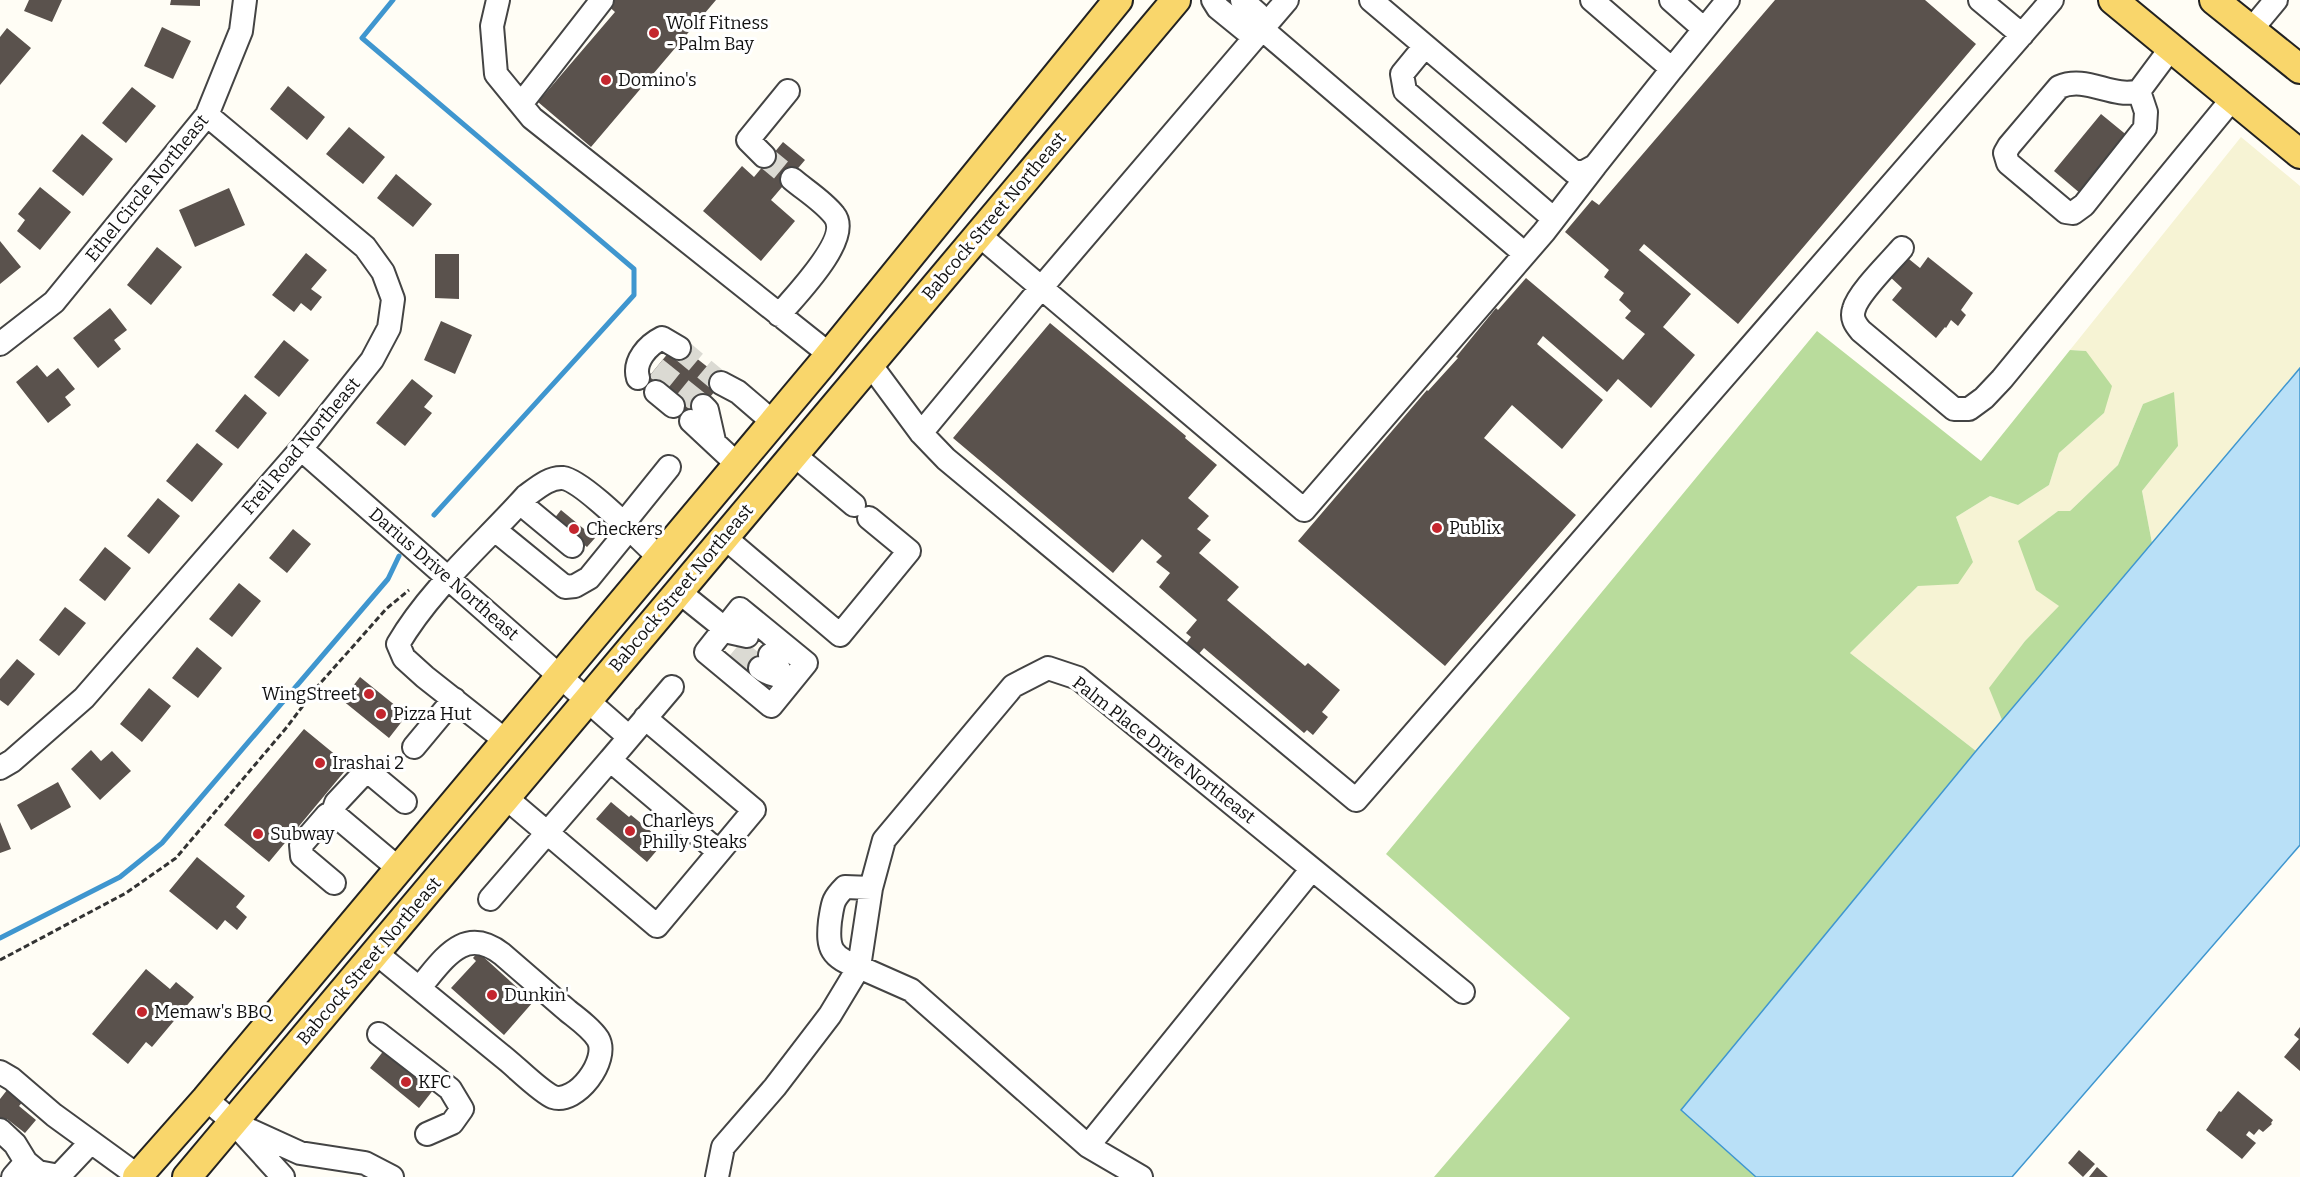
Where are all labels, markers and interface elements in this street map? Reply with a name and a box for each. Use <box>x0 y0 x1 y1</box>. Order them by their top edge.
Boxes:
place label: Wolf Fitness - Palm Bay <box>666 12 769 55</box>
marker: Wolf Fitness - Palm Bay <box>647 26 661 40</box>
place label: Domino's <box>618 69 697 91</box>
marker: Domino's <box>599 73 613 87</box>
street label: Ethel Circle Northeast <box>81 110 213 266</box>
street label: Babcock Street Northeast <box>917 127 1071 304</box>
street label: Freil Road Northeast <box>237 373 365 519</box>
street label: Babcock Street Northeast <box>604 499 758 676</box>
street label: Darius Drive Northeast <box>365 503 524 645</box>
place label: Publix <box>1449 517 1501 539</box>
place label: Checkers <box>586 518 663 540</box>
marker: Publix <box>1430 521 1444 535</box>
marker: Checkers <box>567 522 581 536</box>
street label: Palm Place Drive Northeast <box>1068 672 1260 829</box>
place label: WingStreet <box>262 683 357 705</box>
marker: WingStreet <box>362 687 376 701</box>
place label: Pizza Hut <box>393 703 472 725</box>
marker: Pizza Hut <box>374 707 388 721</box>
place label: Irashai 2 <box>332 752 404 774</box>
marker: Irashai 2 <box>313 756 327 770</box>
place label: Charleys Philly Steaks <box>642 810 747 853</box>
place label: Subway <box>270 823 335 845</box>
marker: Charleys Philly Steaks <box>623 824 637 838</box>
marker: Subway <box>251 827 265 841</box>
street label: Babcock Street Northeast <box>292 872 446 1049</box>
place label: Dunkin' <box>504 984 569 1006</box>
marker: Dunkin' <box>485 988 499 1002</box>
place label: Memaw's BBQ <box>154 1001 273 1023</box>
marker: Memaw's BBQ <box>135 1005 149 1019</box>
place label: KFC <box>418 1071 451 1093</box>
marker: KFC <box>399 1075 413 1089</box>

